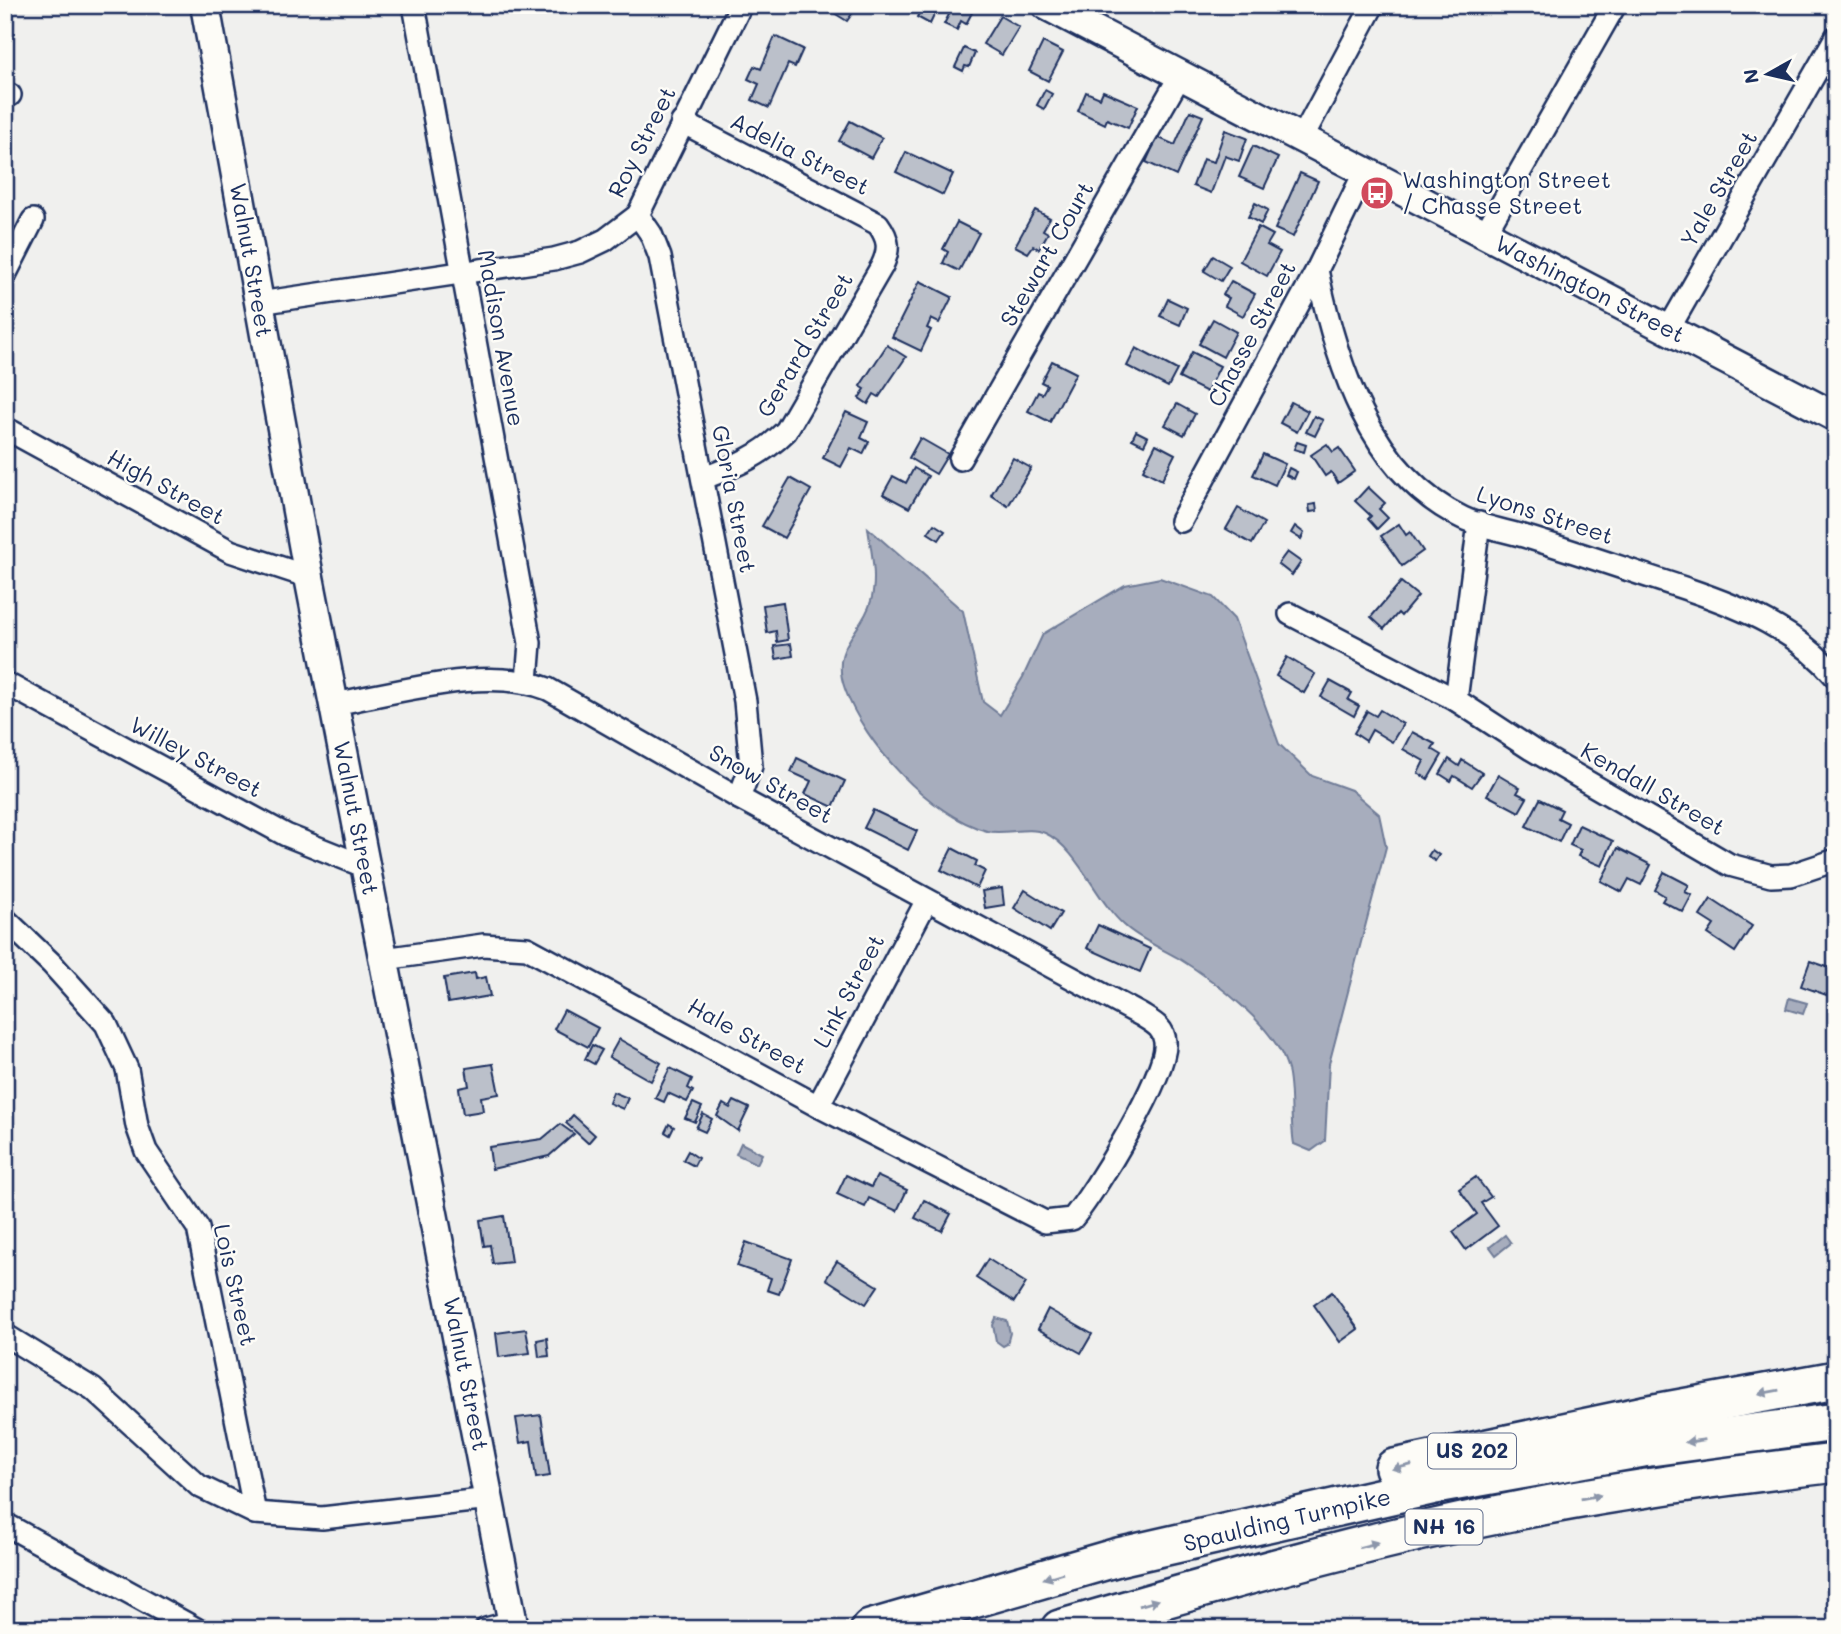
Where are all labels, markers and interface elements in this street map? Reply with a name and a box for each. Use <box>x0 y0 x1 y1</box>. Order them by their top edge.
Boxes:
north arrow <box>1732 38 1802 108</box>
text: N <box>1737 68 1764 85</box>
street label: Roy Street <box>600 81 682 202</box>
street label: Adelia Street <box>726 105 875 201</box>
street label: Yale Street <box>1673 125 1764 252</box>
place label: Washington Street / Chasse Street <box>1402 164 1611 220</box>
bus stop icon: Washington Street / Chasse Street <box>1358 174 1396 212</box>
street label: Stewart Court <box>992 175 1100 332</box>
street label: Walnut Street <box>224 180 280 339</box>
street label: Washington Street <box>1491 227 1690 349</box>
street label: Madison Avenue <box>472 247 532 428</box>
street label: Chasse Street <box>1200 255 1302 412</box>
street label: Gerard Street <box>749 267 859 422</box>
street label: Gloria Street <box>706 422 764 575</box>
street label: High Street <box>102 441 231 531</box>
street label: Lyons Street <box>1473 478 1618 550</box>
street label: Willey Street <box>125 709 268 804</box>
street label: Kendall Street <box>1576 735 1731 842</box>
street label: Snow Street <box>704 737 839 830</box>
street label: Walnut Street <box>327 738 387 897</box>
street label: Link Street <box>806 928 891 1053</box>
street label: Hale Street <box>683 990 812 1080</box>
street label: Lois Street <box>207 1221 265 1349</box>
street label: Walnut Street <box>437 1294 497 1453</box>
one-way arrow <box>1757 1387 1779 1398</box>
road number: US 202 <box>1428 1434 1516 1468</box>
one-way arrow <box>1684 1436 1706 1447</box>
one-way arrow <box>1391 1462 1413 1473</box>
street label: Spaulding Turnpike <box>1180 1481 1394 1558</box>
one-way arrow <box>1580 1492 1602 1503</box>
road number: NH 16 <box>1406 1510 1482 1544</box>
one-way arrow <box>1358 1539 1380 1550</box>
one-way arrow <box>1041 1571 1063 1582</box>
one-way arrow <box>1139 1598 1160 1608</box>

